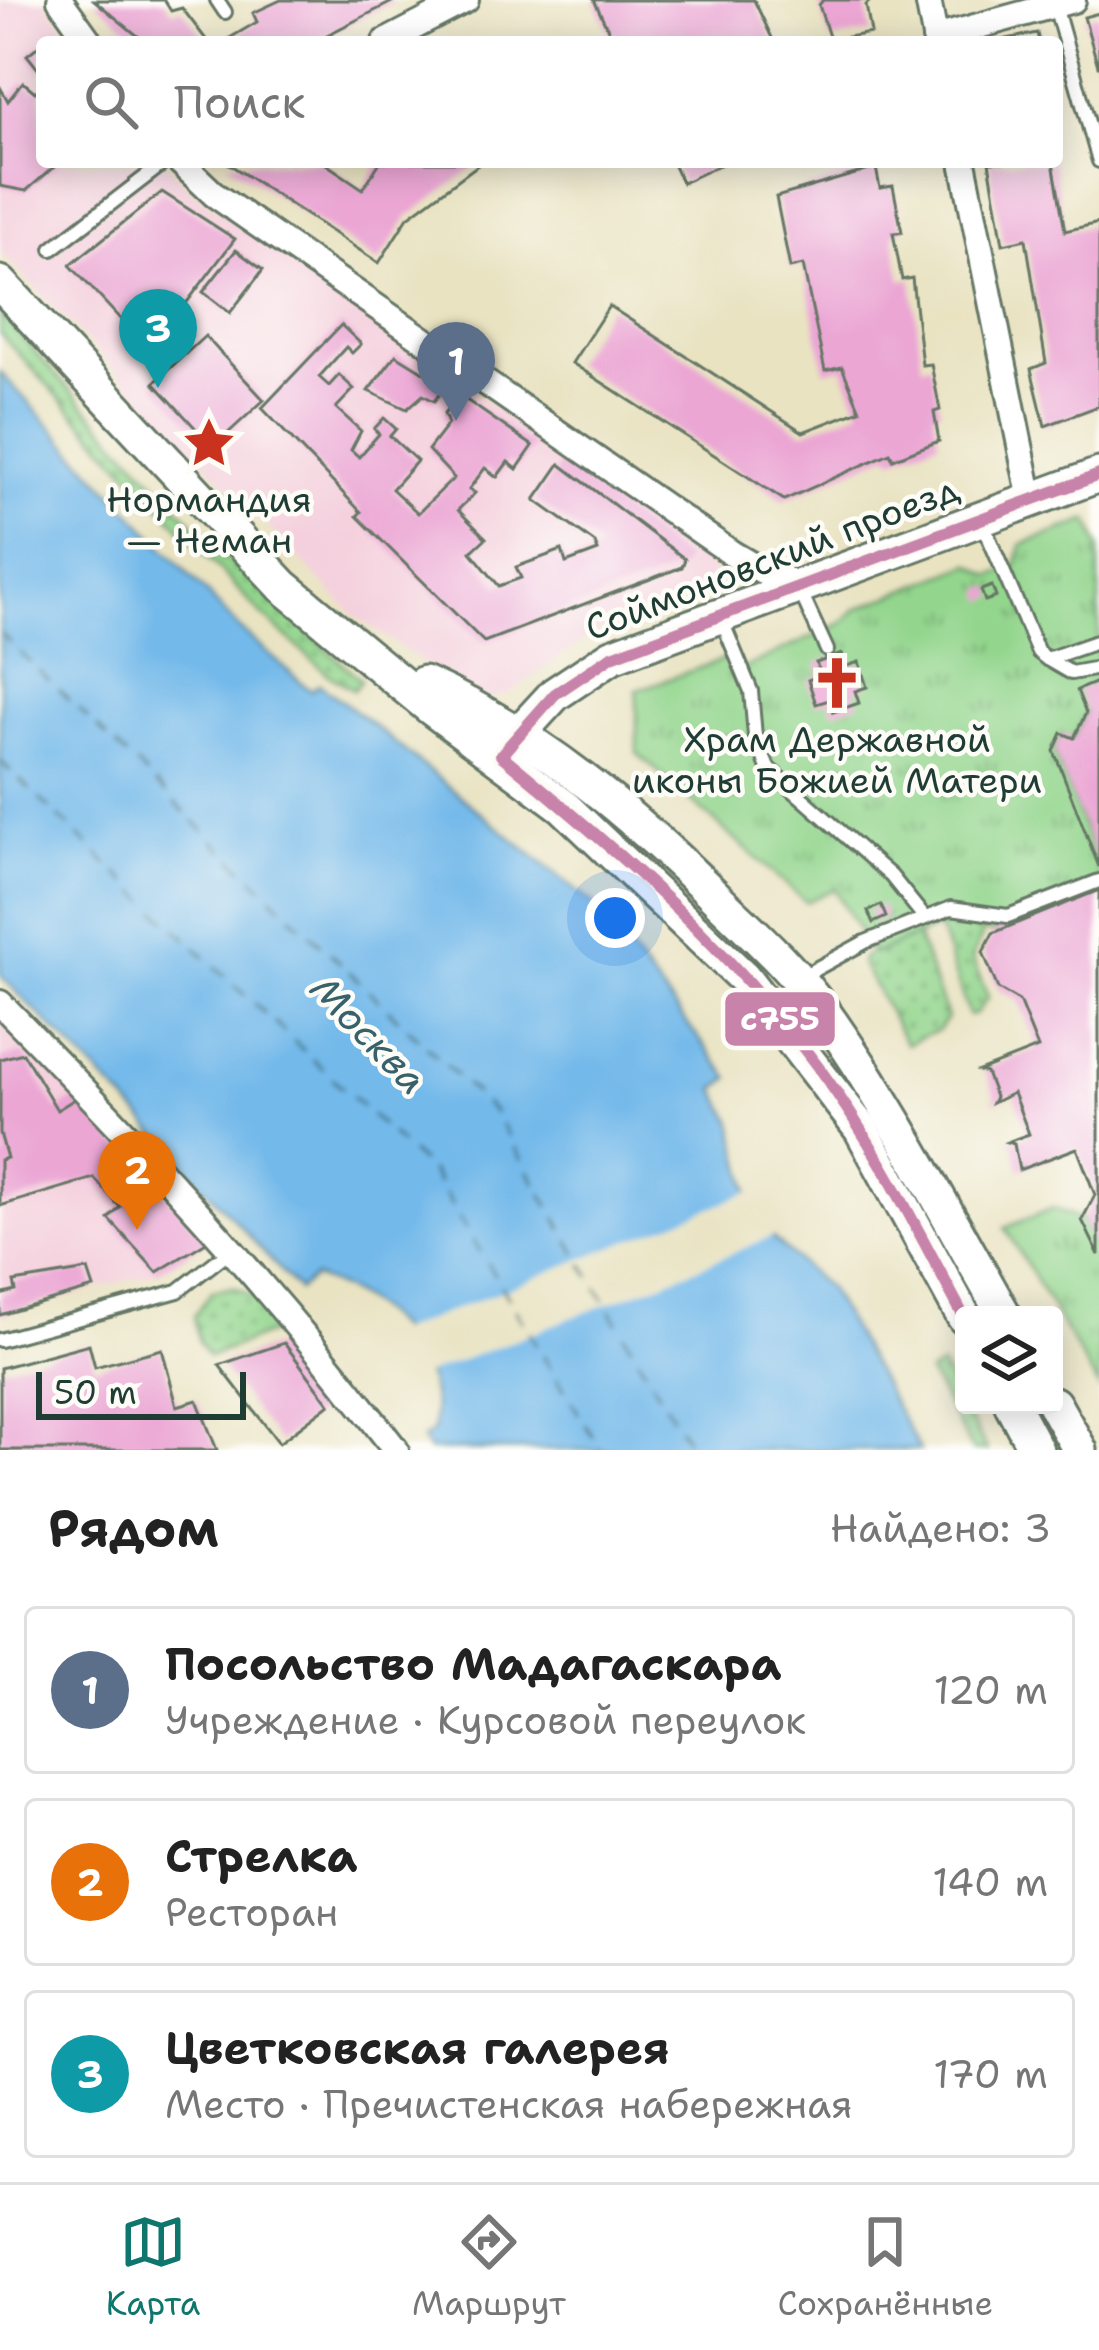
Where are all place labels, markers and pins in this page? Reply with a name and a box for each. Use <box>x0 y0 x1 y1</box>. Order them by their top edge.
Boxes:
pin: 3 <box>119 289 197 388</box>
pin: 1 <box>417 322 495 421</box>
place icon: Нормандия — Неман <box>180 414 238 472</box>
place label: Нормандия — Неман <box>106 475 312 565</box>
church icon: Храм Державной иконы Божией Матери <box>808 654 866 712</box>
place label: Храм Державной иконы Божией Матери <box>632 715 1042 805</box>
pin: 2 <box>98 1131 176 1230</box>

